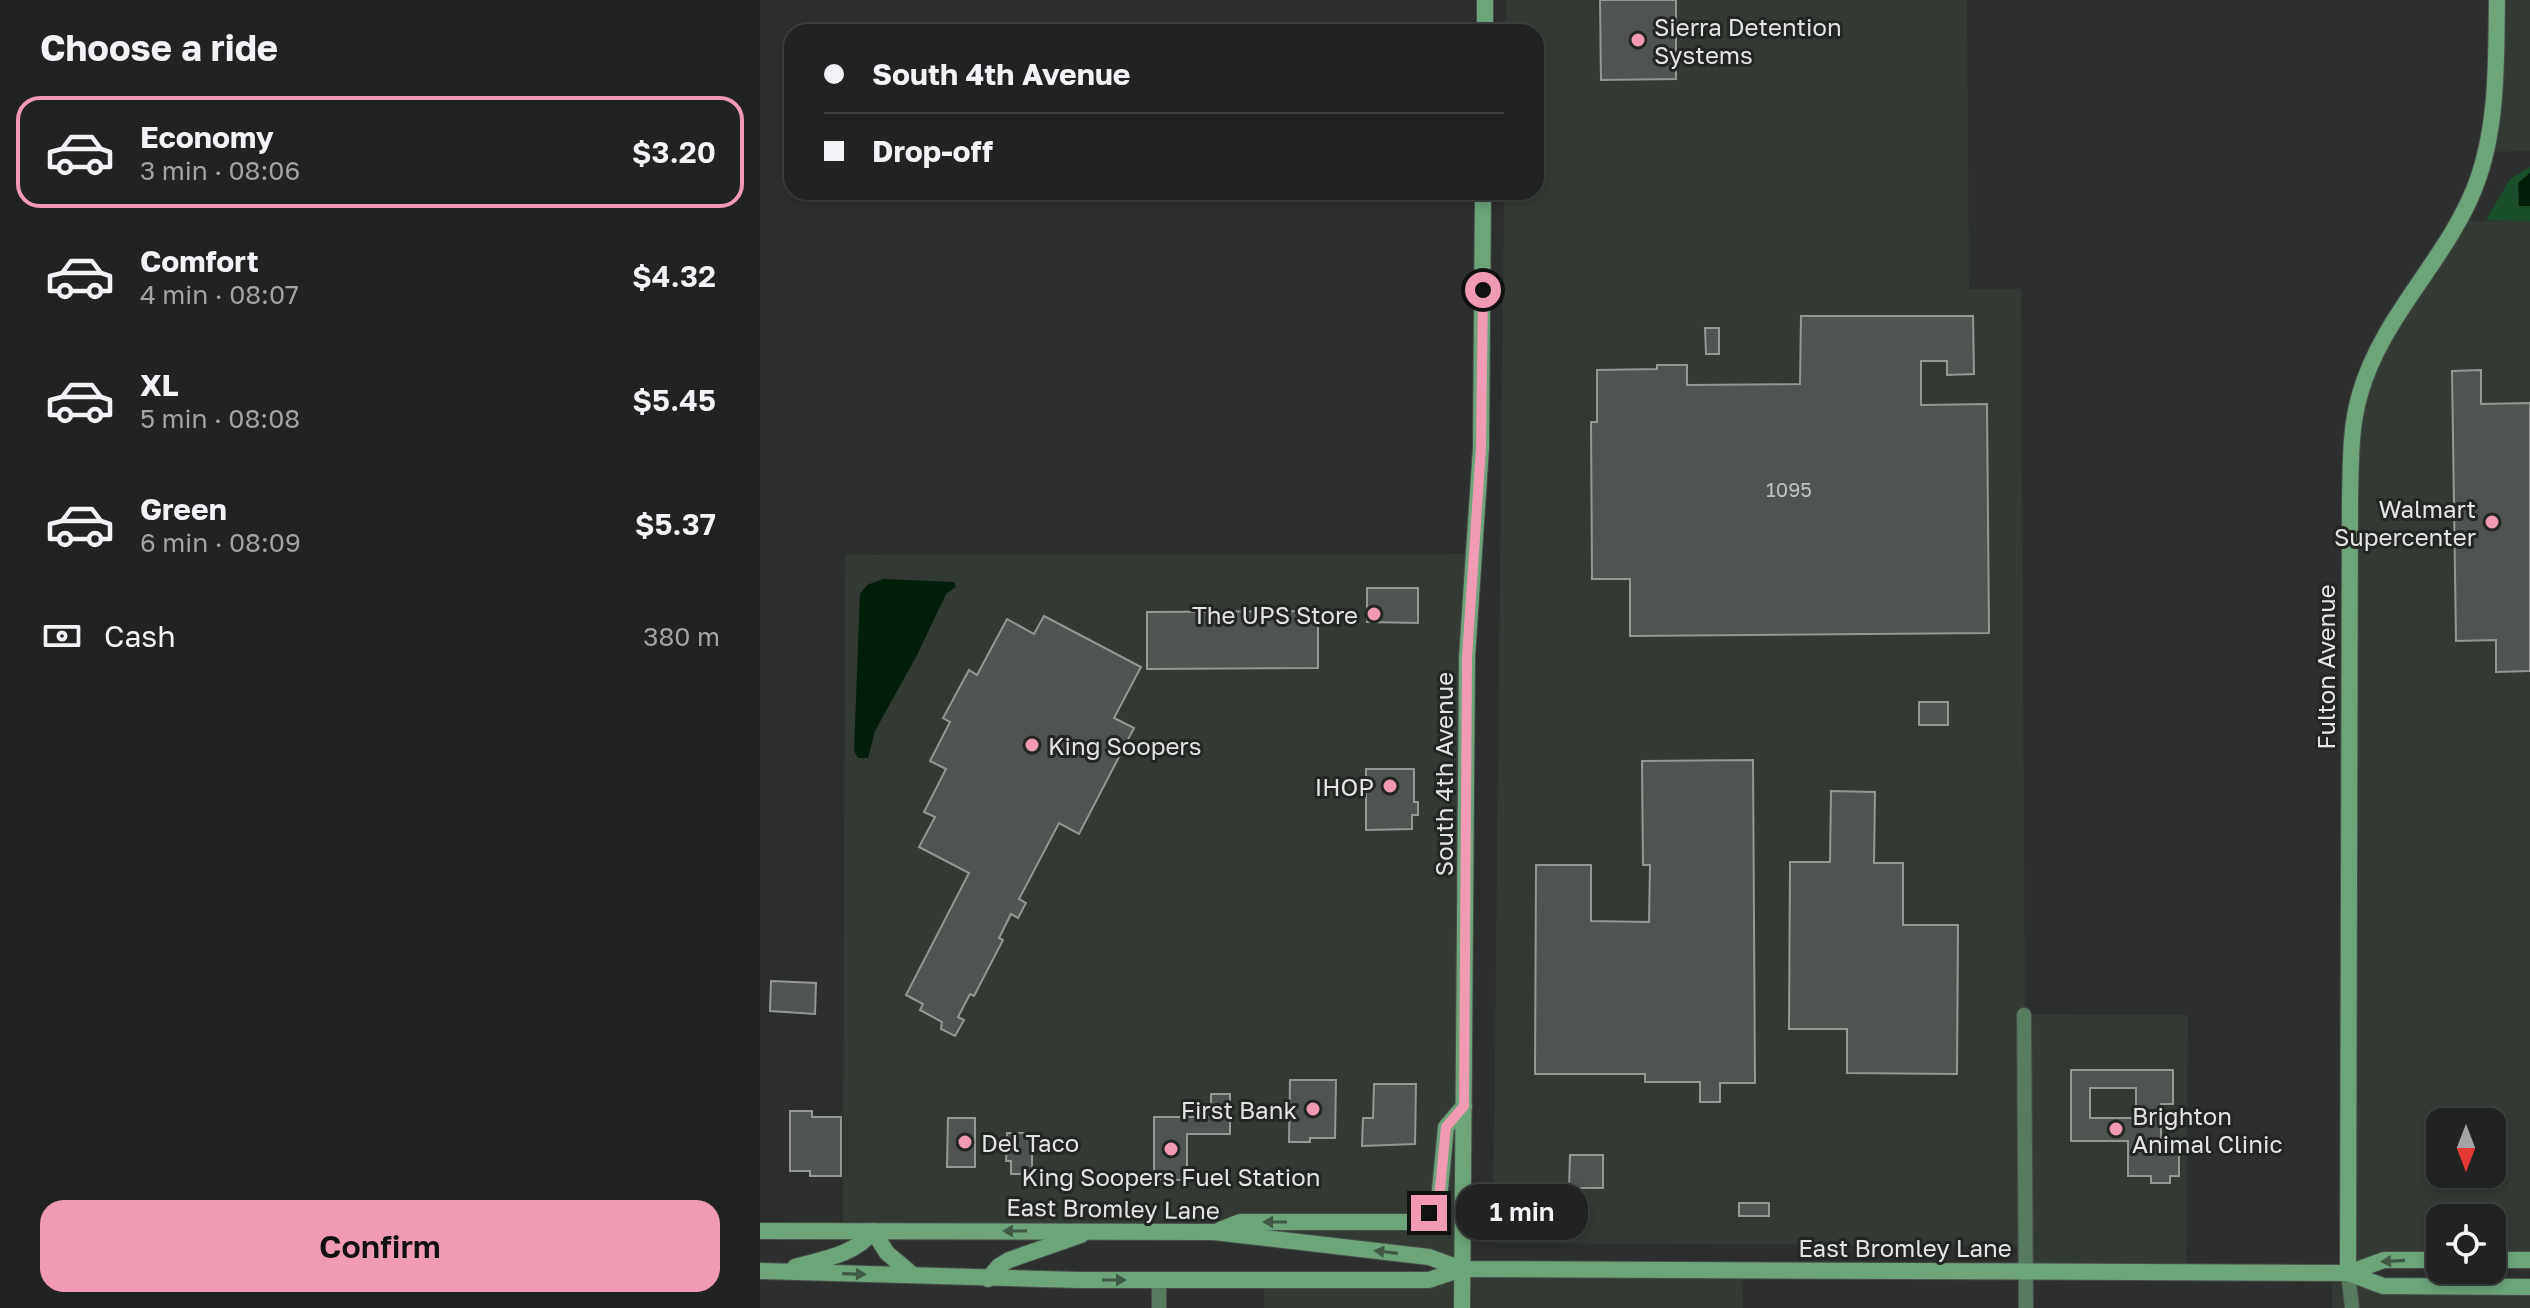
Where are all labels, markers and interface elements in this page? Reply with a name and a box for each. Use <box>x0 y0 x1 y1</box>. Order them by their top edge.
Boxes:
place label: Sierra Detention Systems <box>1654 12 1842 69</box>
text: Choose a ride <box>40 26 278 69</box>
marker: Sierra Detention Systems <box>1629 31 1647 49</box>
text: South 4th Avenue <box>872 56 1130 92</box>
icon: car <box>44 116 116 188</box>
text: Economy <box>140 119 274 155</box>
text: Drop-off <box>872 133 993 169</box>
text: $3.20 <box>632 134 716 170</box>
text: 3 min · 08:06 <box>140 155 300 186</box>
icon: car <box>44 240 116 312</box>
text: Comfort <box>140 243 259 279</box>
text: $4.32 <box>632 258 716 294</box>
route start <box>1465 272 1501 308</box>
text: 4 min · 08:07 <box>140 279 299 310</box>
icon: car <box>44 364 116 436</box>
text: XL <box>140 367 179 403</box>
text: $5.45 <box>632 382 716 418</box>
text: 5 min · 08:08 <box>140 403 300 434</box>
house number: 1095 <box>1766 477 1812 501</box>
icon: car <box>44 488 116 560</box>
text: Green <box>140 491 227 527</box>
place label: Walmart Supercenter <box>2334 494 2476 551</box>
text: $5.37 <box>635 506 716 542</box>
marker: Walmart Supercenter <box>2483 513 2501 531</box>
text: 6 min · 08:09 <box>140 527 301 558</box>
street label: Fulton Avenue <box>2311 584 2340 750</box>
place label: The UPS Store <box>1192 600 1358 629</box>
marker: The UPS Store <box>1365 605 1383 623</box>
icon: cash <box>40 614 84 658</box>
text: Cash <box>104 618 176 654</box>
text: 380 m <box>643 621 720 652</box>
street label: South 4th Avenue <box>1429 672 1458 876</box>
place label: King Soopers <box>1048 731 1201 760</box>
marker: King Soopers <box>1023 736 1041 754</box>
place label: IHOP <box>1315 772 1374 801</box>
marker: IHOP <box>1381 777 1399 795</box>
place label: First Bank <box>1181 1095 1297 1124</box>
marker: First Bank <box>1304 1100 1322 1118</box>
place label: Brighton Animal Clinic <box>2132 1101 2282 1158</box>
north arrow <box>2426 1108 2506 1188</box>
map controls <box>2426 1108 2506 1284</box>
marker: Brighton Animal Clinic <box>2107 1120 2125 1138</box>
place label: Del Taco <box>981 1128 1079 1157</box>
marker: Del Taco <box>956 1133 974 1151</box>
marker: King Soopers Fuel Station <box>1162 1140 1180 1158</box>
place label: King Soopers Fuel Station <box>1022 1162 1320 1191</box>
callout: 1 min <box>1457 1185 1589 1241</box>
street label: East Bromley Lane <box>1006 1192 1220 1224</box>
route end <box>1411 1195 1447 1231</box>
text: 1 min <box>1489 1196 1555 1227</box>
button: Confirm <box>40 1200 720 1292</box>
button: locate <box>2426 1204 2506 1284</box>
one-way arrow <box>1262 1216 1287 1228</box>
one-way arrow <box>1002 1225 1027 1237</box>
street label: East Bromley Lane <box>1798 1233 2012 1262</box>
one-way arrow <box>1373 1245 1398 1258</box>
one-way arrow <box>2380 1255 2405 1268</box>
one-way arrow <box>842 1267 867 1280</box>
one-way arrow <box>1102 1274 1127 1286</box>

